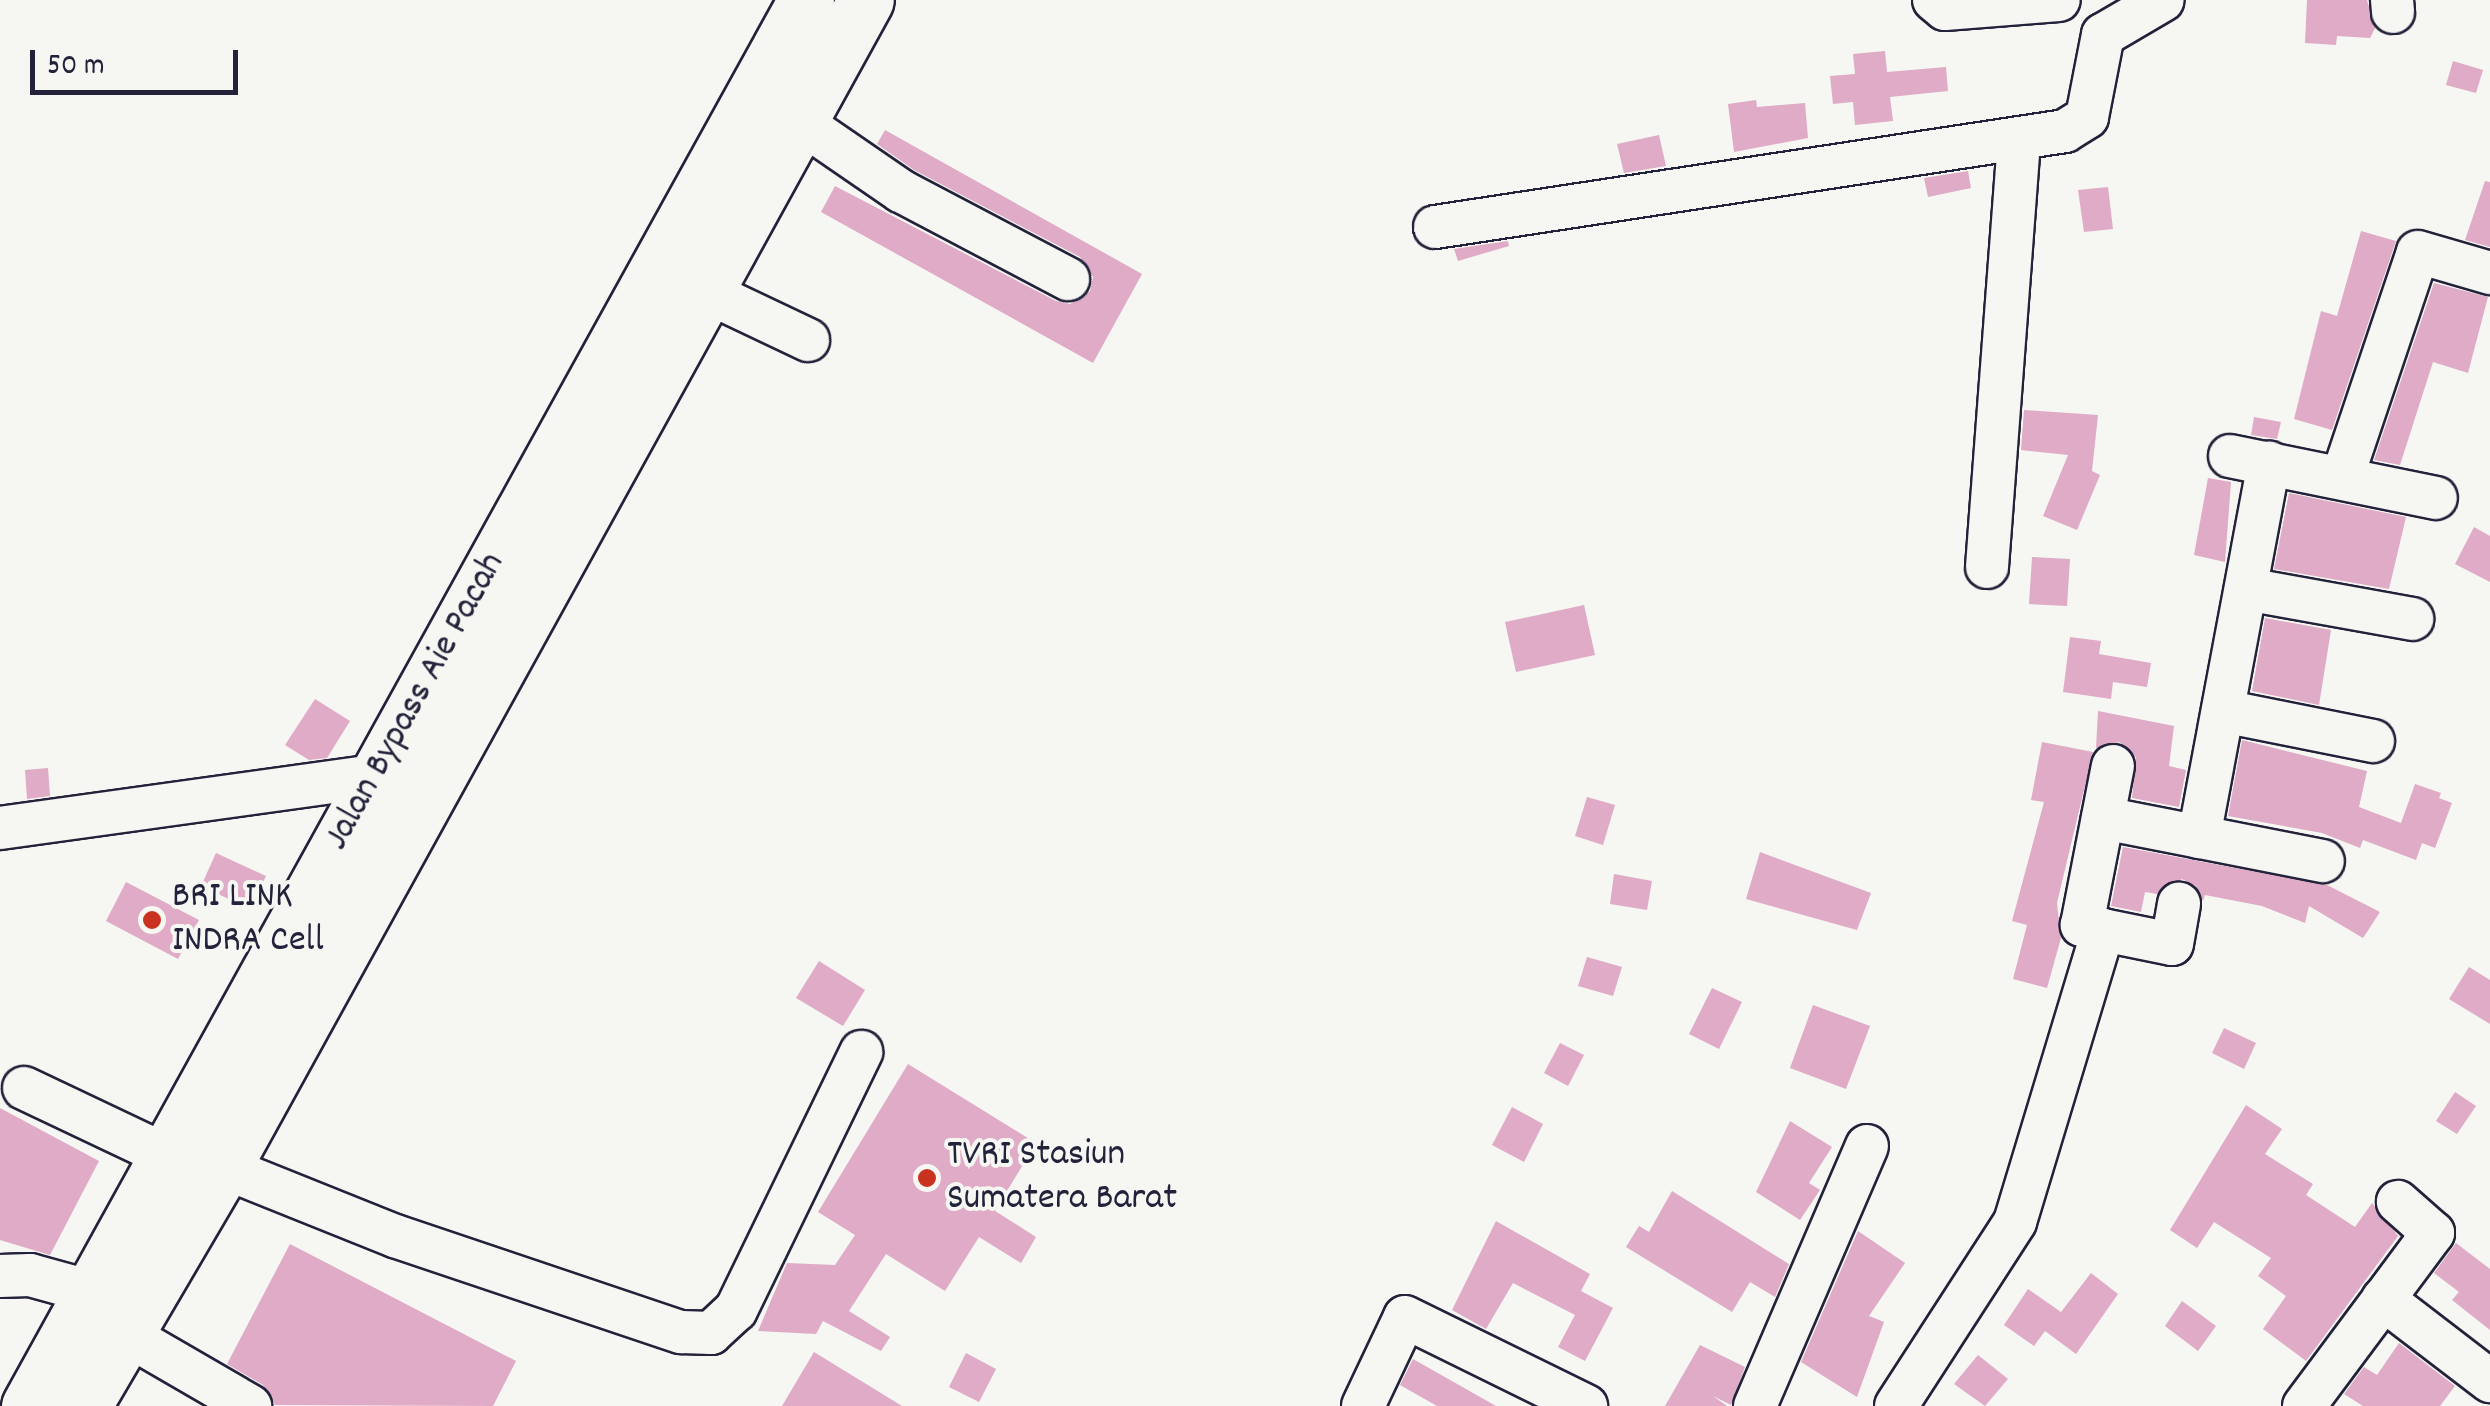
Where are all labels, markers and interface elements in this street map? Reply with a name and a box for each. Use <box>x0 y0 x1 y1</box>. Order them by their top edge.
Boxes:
scale bar <box>35 30 242 92</box>
text: 50 m <box>47 46 105 89</box>
street label: Jalan Bypass Aie Pacah <box>315 545 517 859</box>
place label: BRI LINK INDRA Cell <box>172 875 324 964</box>
marker: BRI LINK INDRA Cell <box>141 909 163 931</box>
place label: TVRI Stasiun Sumatera Barat <box>947 1133 1177 1222</box>
marker: TVRI Stasiun Sumatera Barat <box>916 1167 938 1189</box>

